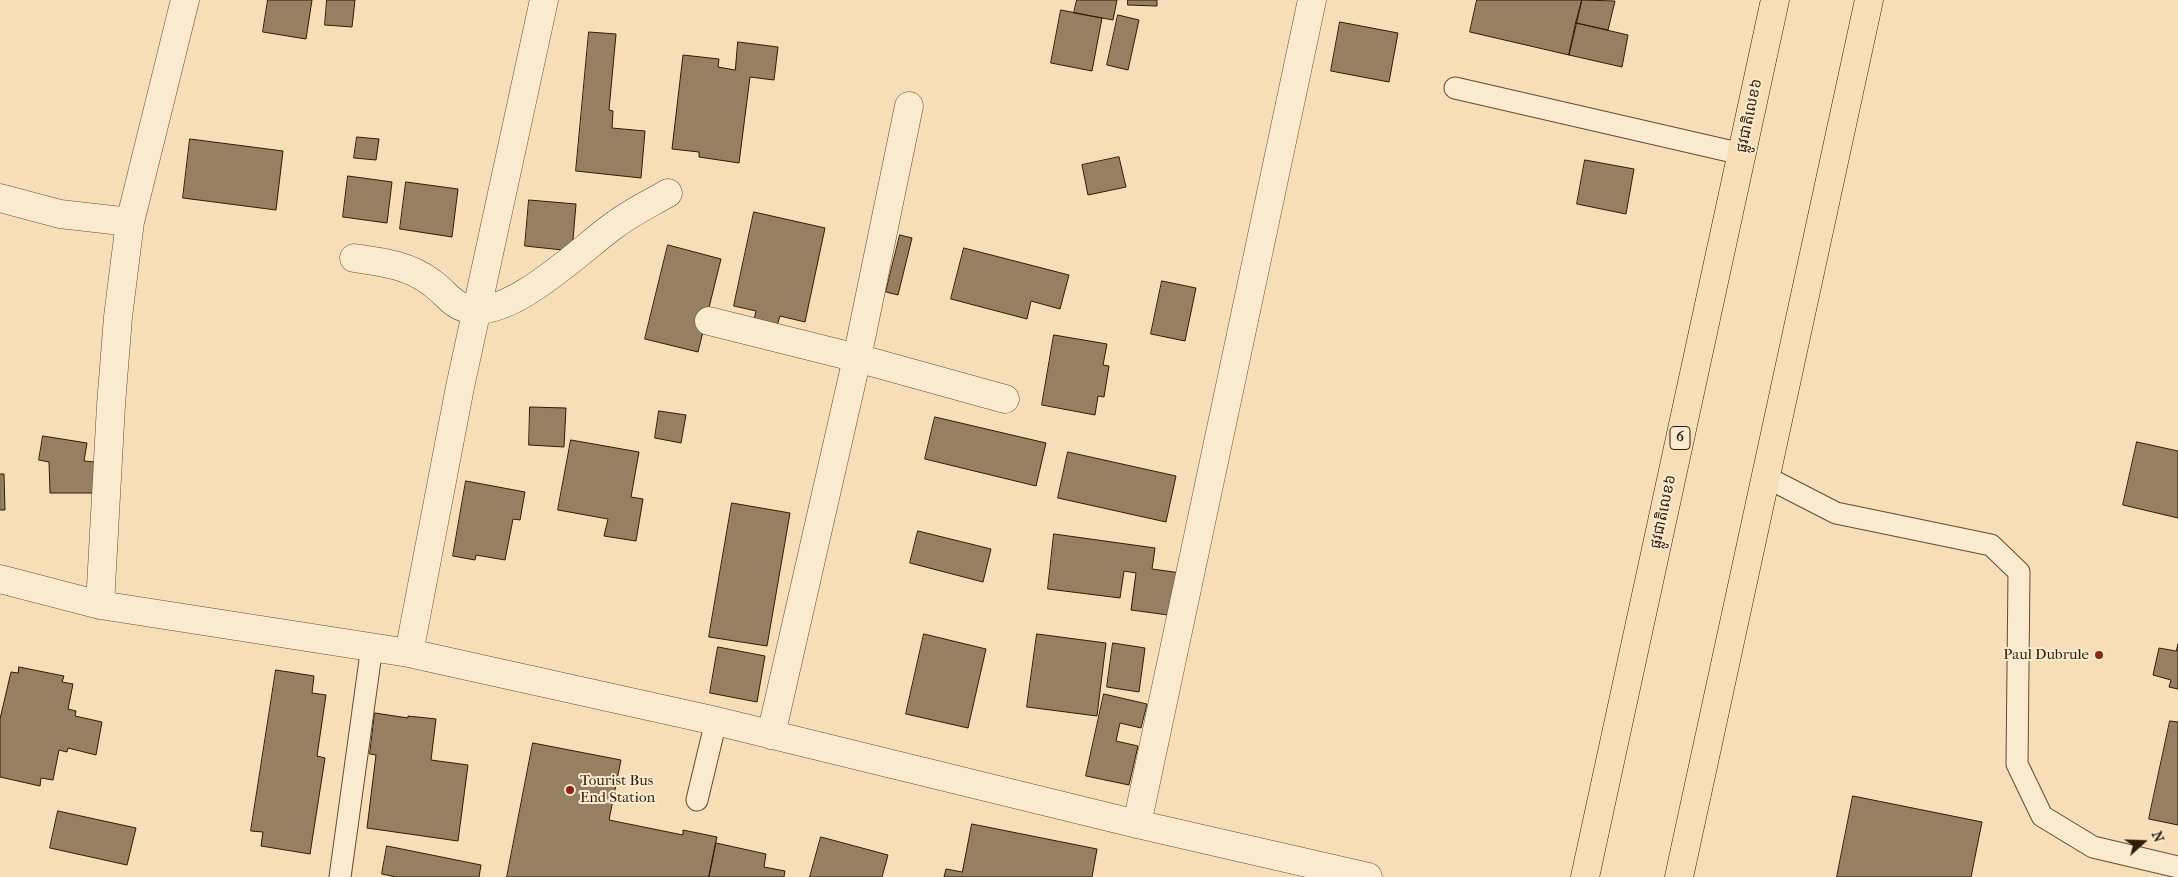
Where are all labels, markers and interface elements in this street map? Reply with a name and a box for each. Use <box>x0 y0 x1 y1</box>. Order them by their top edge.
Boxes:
street label: ផ្លូវជាតិលេខ៦ <box>1733 77 1767 155</box>
road number: 6 <box>1670 426 1690 449</box>
street label: ផ្លូវជាតិលេខ៦ <box>1647 473 1681 551</box>
place label: Paul Dubrule <box>2003 646 2089 664</box>
marker: Paul Dubrule <box>2093 649 2105 661</box>
place label: Tourist Bus End Station <box>580 772 655 807</box>
marker: Tourist Bus End Station <box>564 784 576 796</box>
north arrow <box>2118 817 2168 867</box>
text: N <box>2148 829 2167 845</box>

